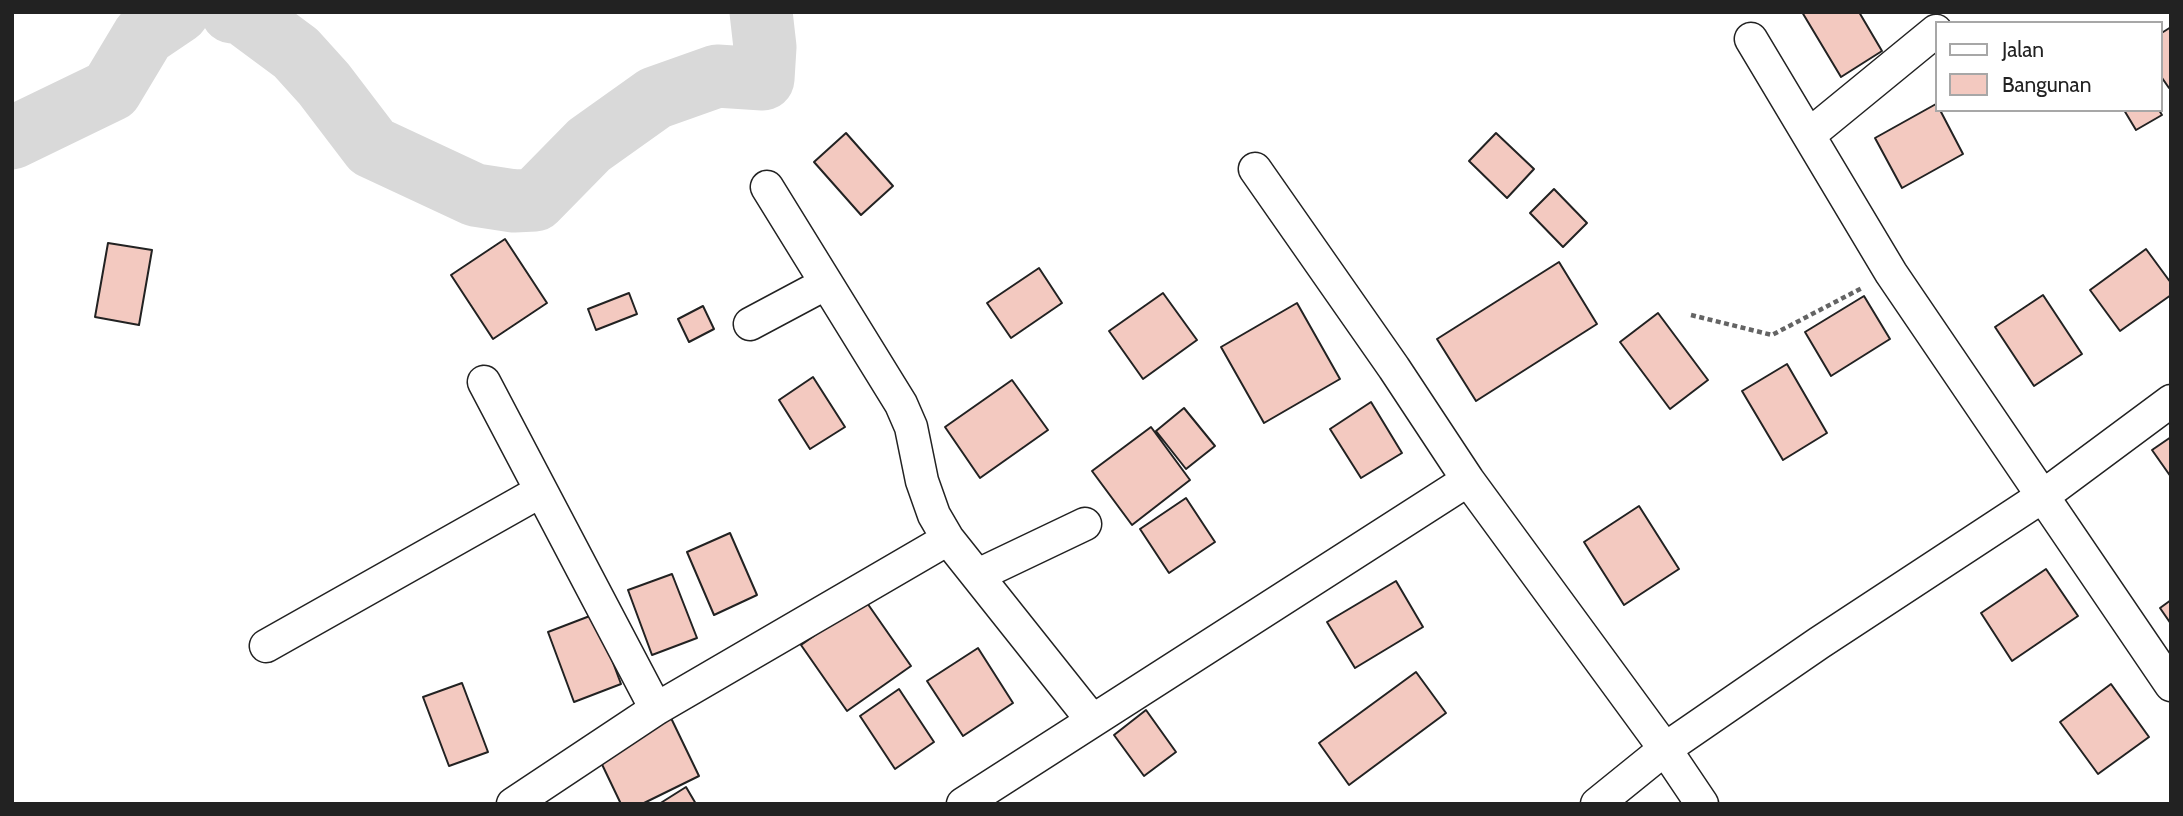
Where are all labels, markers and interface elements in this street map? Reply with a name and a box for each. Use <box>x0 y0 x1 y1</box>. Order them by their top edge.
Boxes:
legend <box>1934 21 2162 112</box>
text: Jalan <box>2002 37 2044 62</box>
text: Bangunan <box>2002 72 2091 97</box>

